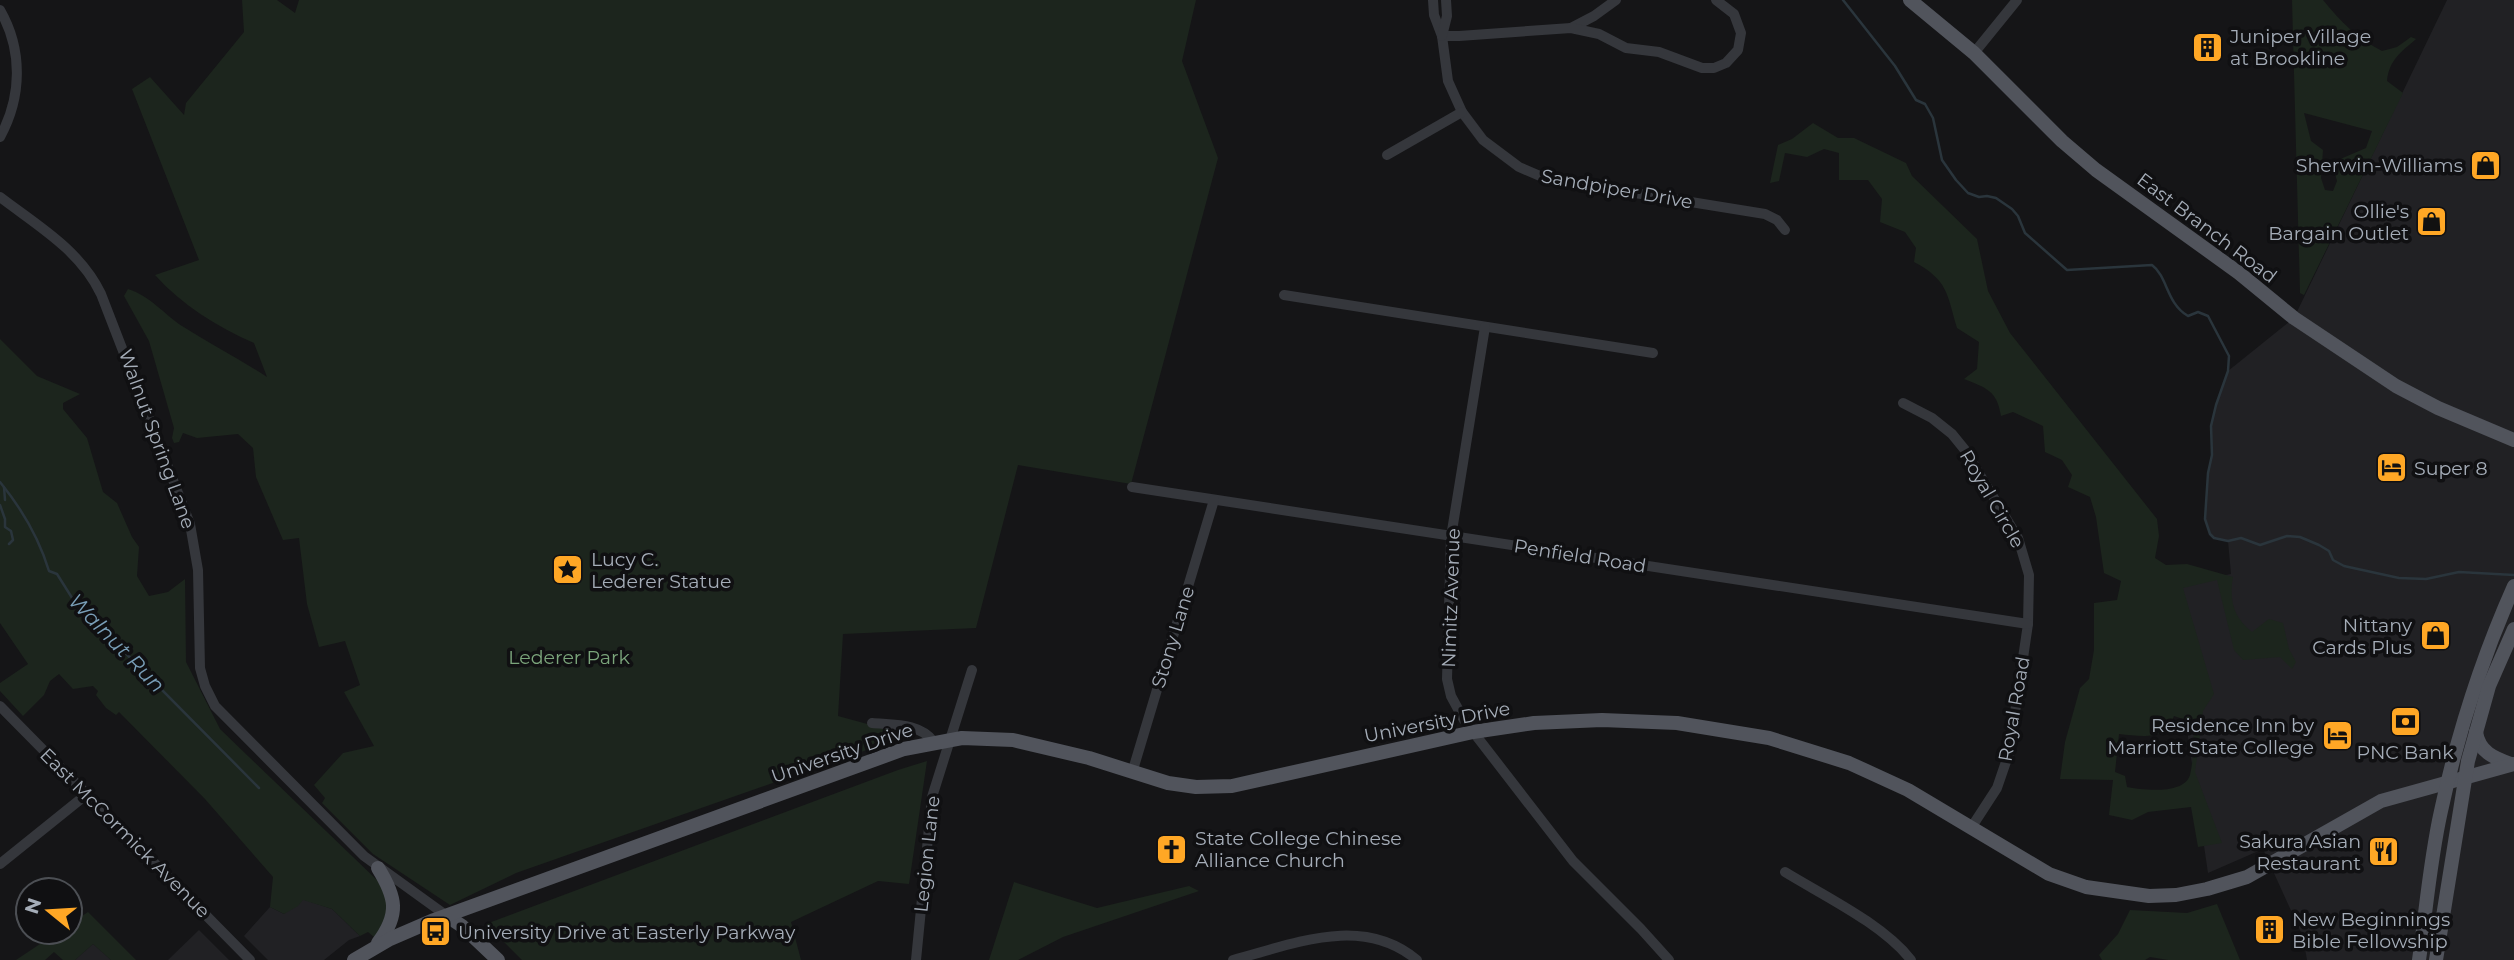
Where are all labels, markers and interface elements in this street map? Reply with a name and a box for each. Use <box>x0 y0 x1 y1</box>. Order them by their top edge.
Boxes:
place label: Juniper Village at Brookline <box>2229 25 2371 70</box>
building icon: Juniper Village at Brookline <box>2190 30 2224 64</box>
shop icon: Sherwin-Williams <box>2469 148 2503 182</box>
place label: Sherwin-Williams <box>2296 154 2463 177</box>
street label: Sandpiper Drive <box>1539 164 1695 214</box>
street label: East Branch Road <box>2133 168 2281 288</box>
place label: Ollie's Bargain Outlet <box>2268 200 2409 245</box>
shop icon: Ollie's Bargain Outlet <box>2415 205 2449 239</box>
street label: Walnut Spring Lane <box>114 346 200 532</box>
street label: Royal Circle <box>1955 446 2029 552</box>
hotel icon: Super 8 <box>2374 451 2408 485</box>
place label: Super 8 <box>2414 457 2488 480</box>
street label: Nimitz Avenue <box>1437 528 1465 668</box>
street label: Penfield Road <box>1512 534 1648 578</box>
place label: Lucy C. Lederer Statue <box>591 548 732 593</box>
place icon: Lucy C. Lederer Statue <box>551 553 585 587</box>
street label: Stony Lane <box>1147 583 1199 691</box>
water label: Walnut Run <box>64 588 170 698</box>
place label: Nittany Cards Plus <box>2312 614 2413 659</box>
shop icon: Nittany Cards Plus <box>2418 619 2452 653</box>
park label: Lederer Park <box>508 646 631 669</box>
street label: Royal Road <box>1993 655 2035 763</box>
street label: University Drive <box>1362 697 1512 747</box>
bank icon: PNC Bank <box>2388 704 2422 738</box>
place label: Residence Inn by Marriott State College <box>2107 714 2315 759</box>
street label: University Drive <box>768 718 916 788</box>
hotel icon: Residence Inn by Marriott State College <box>2320 719 2354 753</box>
place label: PNC Bank <box>2356 741 2454 764</box>
street label: East McCormick Avenue <box>35 743 215 923</box>
street label: Legion Lane <box>909 795 945 913</box>
place label: State College Chinese Alliance Church <box>1195 827 1402 872</box>
place label: Sakura Asian Restaurant <box>2239 830 2361 875</box>
church icon: State College Chinese Alliance Church <box>1155 832 1189 866</box>
restaurant icon: Sakura Asian Restaurant <box>2367 835 2401 869</box>
north arrow <box>14 876 84 946</box>
text: N <box>20 895 47 917</box>
place label: New Beginnings Bible Fellowship <box>2292 908 2450 953</box>
building icon: New Beginnings Bible Fellowship <box>2252 913 2286 947</box>
bus stop icon: University Drive at Easterly Parkway <box>418 915 452 949</box>
place label: University Drive at Easterly Parkway <box>458 921 796 944</box>

